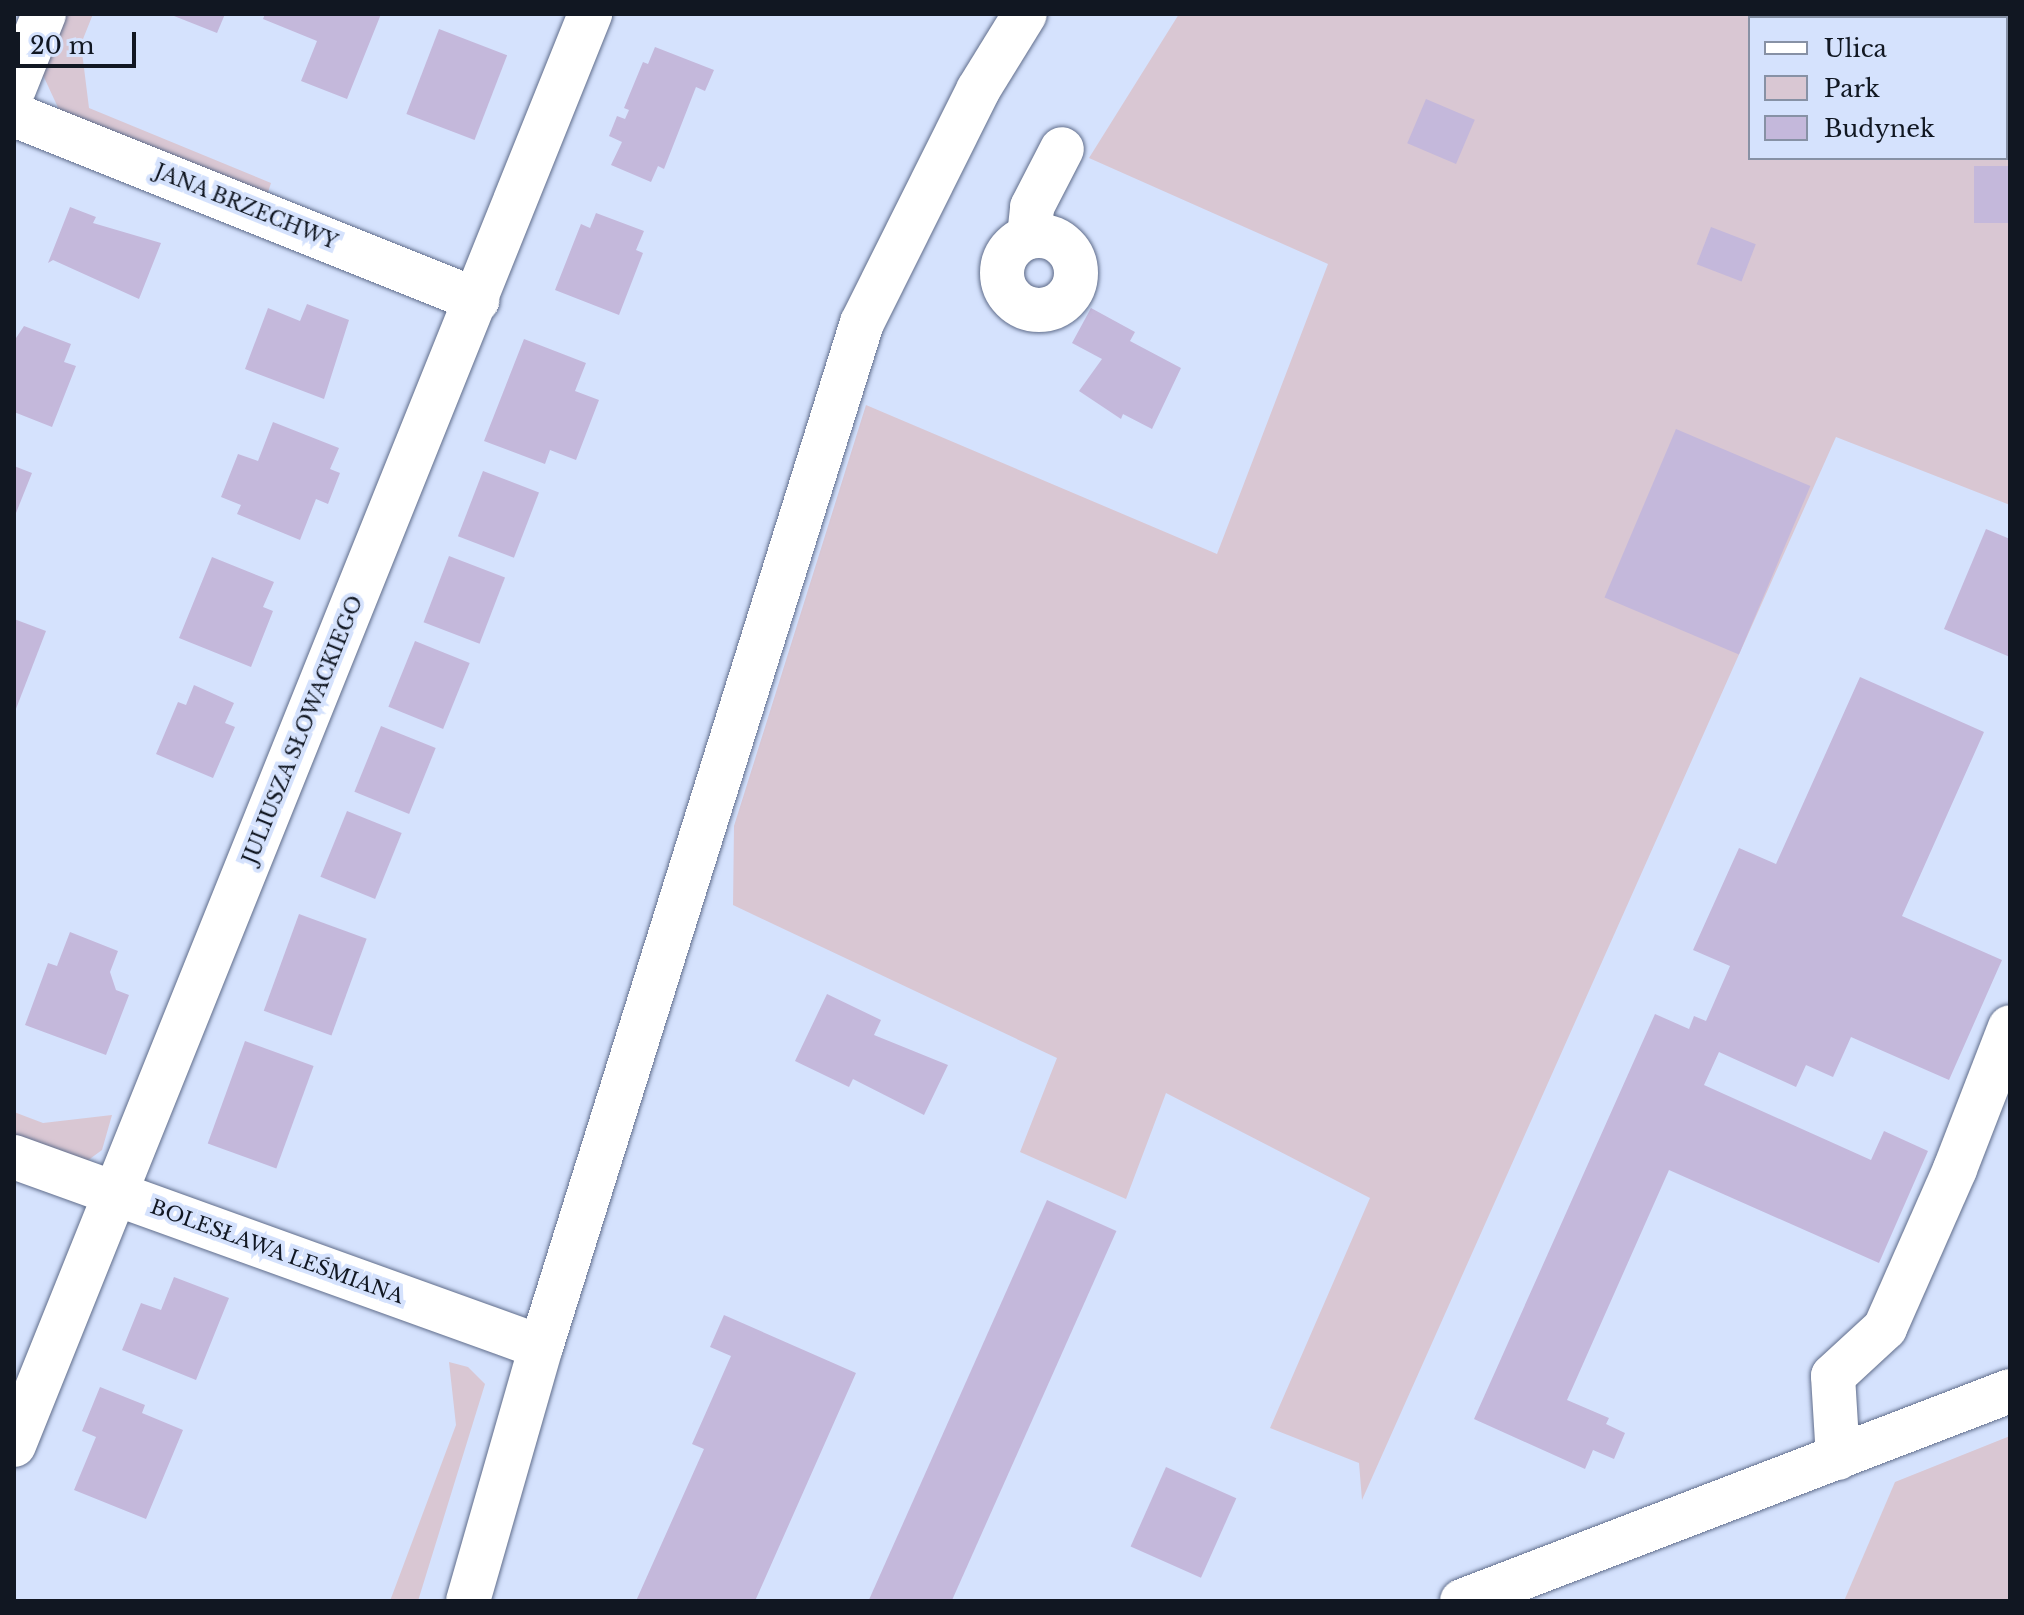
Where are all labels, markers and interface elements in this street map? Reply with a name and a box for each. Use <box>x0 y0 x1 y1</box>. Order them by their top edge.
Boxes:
scale bar <box>20 16 140 66</box>
legend <box>1748 16 2008 160</box>
text: 20 m <box>30 31 95 60</box>
text: Ulica <box>1824 34 1887 63</box>
text: Park <box>1824 74 1880 103</box>
text: Budynek <box>1824 114 1935 143</box>
street label: JANA BRZECHWY <box>151 159 341 255</box>
street label: JULIUSZA SŁOWACKIEGO <box>238 592 368 868</box>
street label: BOLESŁAWA LEŚMIANA <box>147 1195 407 1309</box>

